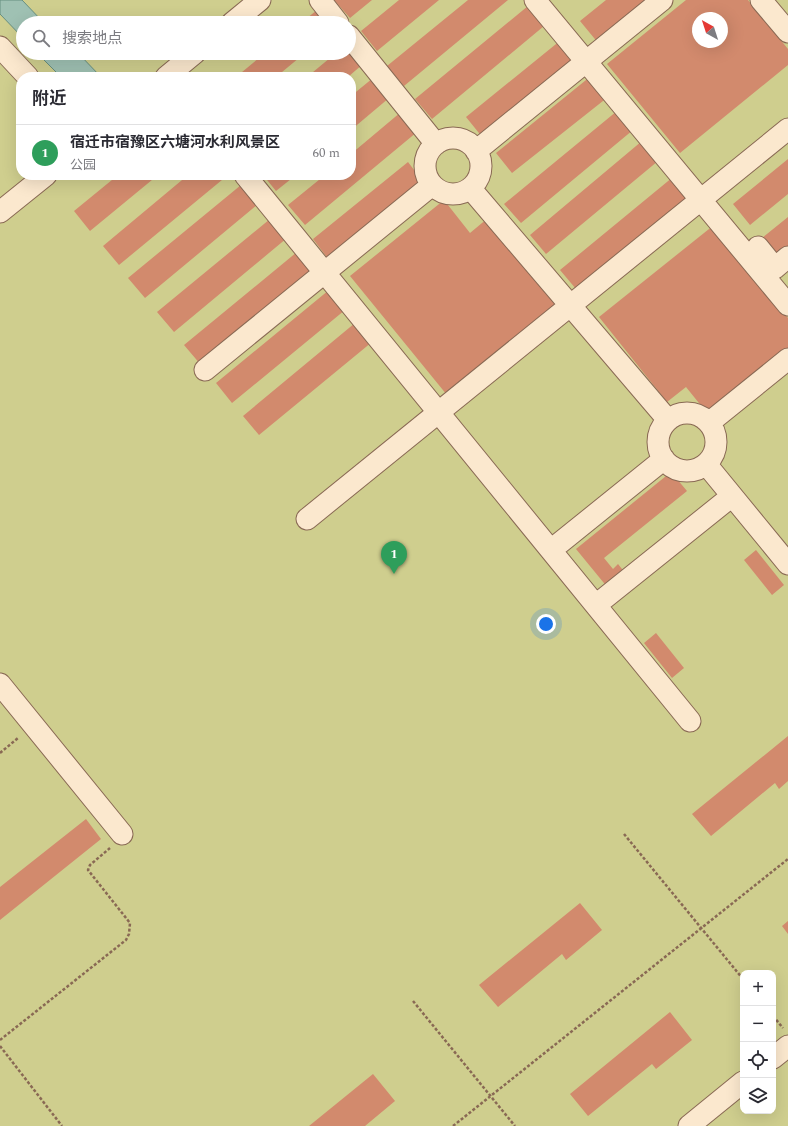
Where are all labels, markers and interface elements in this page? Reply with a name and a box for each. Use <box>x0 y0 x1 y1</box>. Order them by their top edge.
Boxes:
north arrow <box>692 12 728 48</box>
search box <box>16 16 356 60</box>
icon: search <box>30 27 52 49</box>
text: 搜索地点 <box>62 27 122 50</box>
text: 附近 <box>32 86 66 112</box>
text: 宿迁市宿豫区六塘河水利风景区 <box>70 131 280 154</box>
text: 1 <box>41 143 49 163</box>
text: 60 m <box>313 143 340 163</box>
text: 公园 <box>70 155 96 175</box>
pin: 1 <box>381 541 407 574</box>
your location <box>536 614 556 634</box>
map controls <box>740 970 776 1114</box>
button: + <box>740 970 776 1006</box>
button: − <box>740 1006 776 1042</box>
button: locate <box>740 1042 776 1078</box>
button: layers <box>740 1078 776 1114</box>

